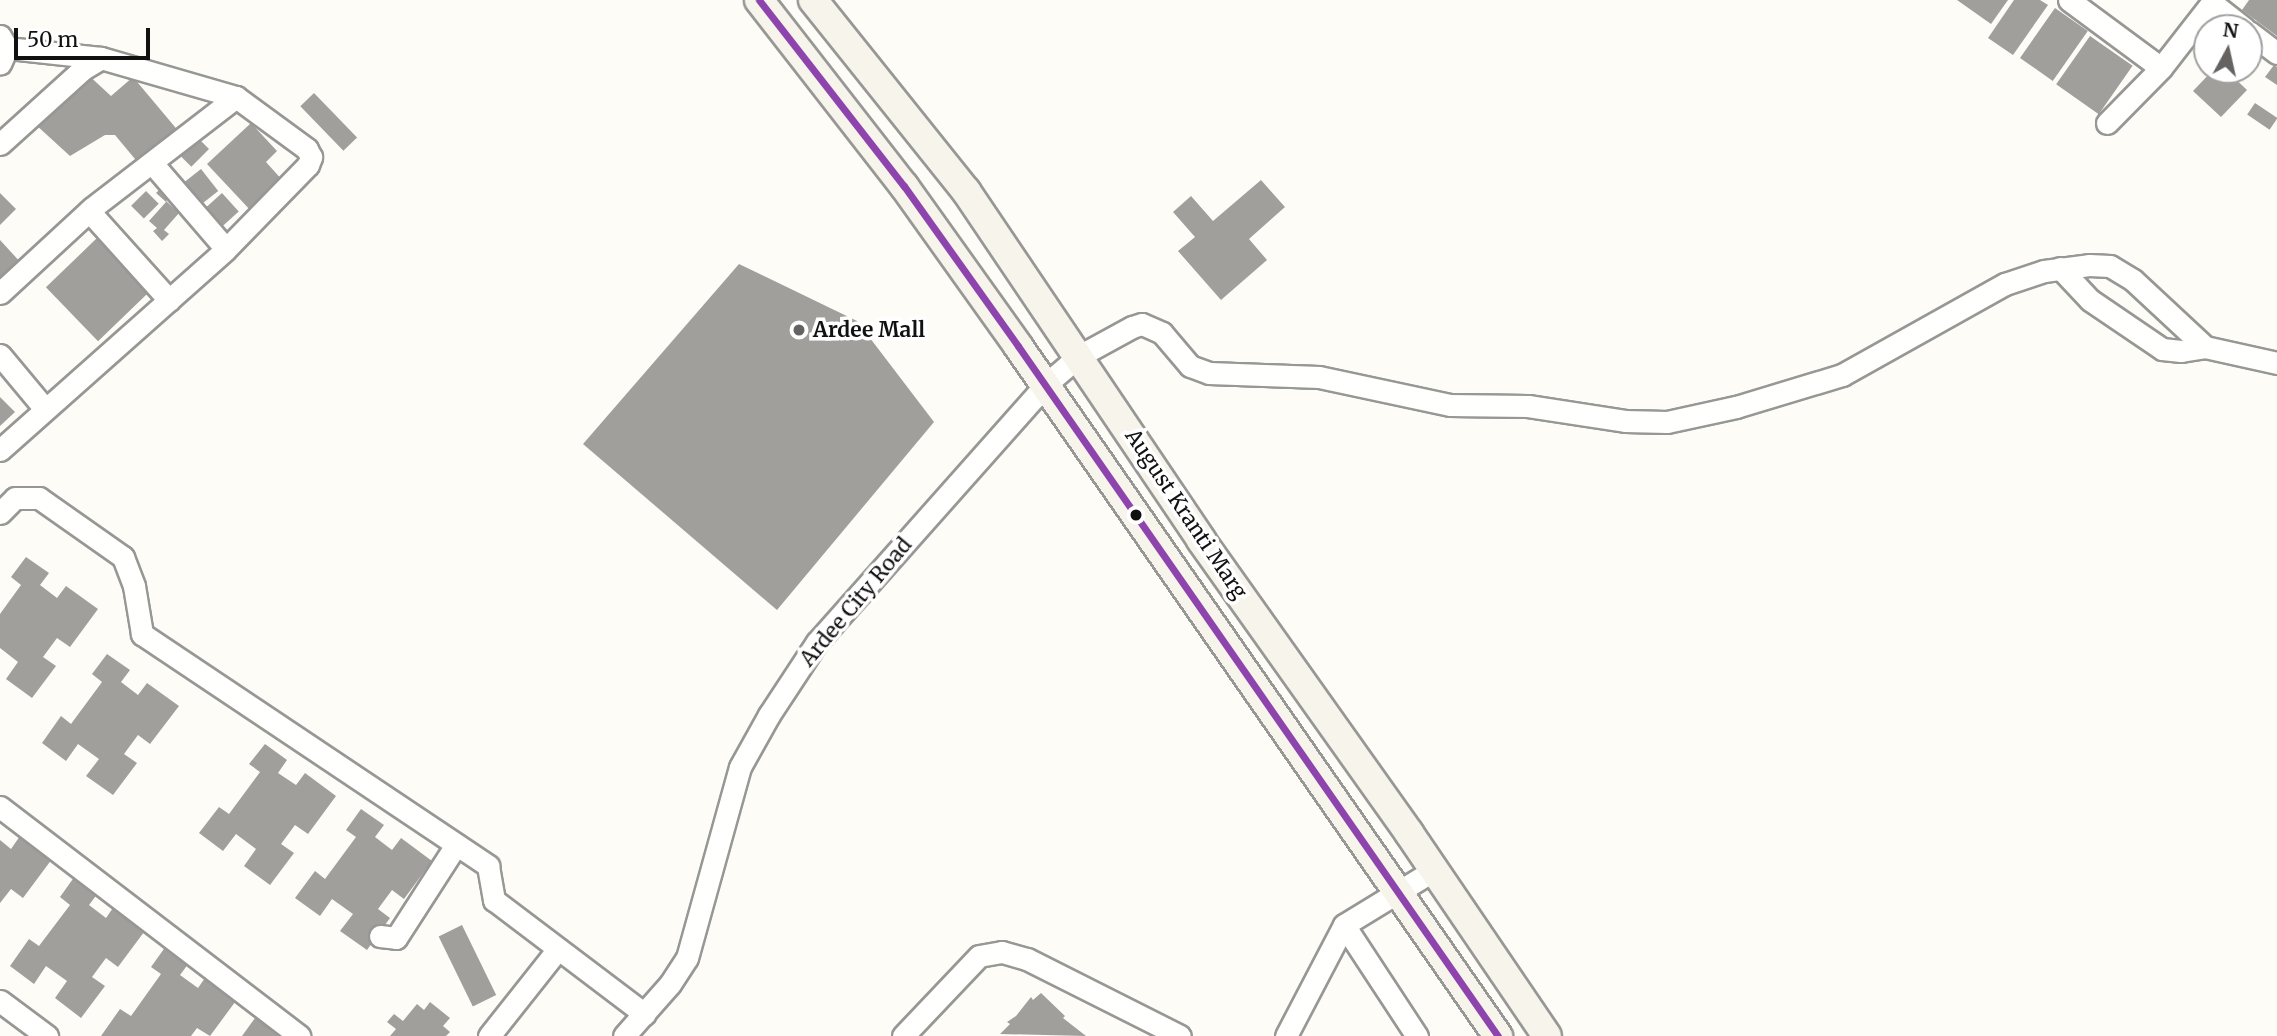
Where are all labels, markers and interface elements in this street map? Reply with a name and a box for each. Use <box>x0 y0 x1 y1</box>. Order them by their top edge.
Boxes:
scale bar <box>18 14 154 58</box>
north arrow <box>2193 14 2263 84</box>
text: N <box>2222 17 2240 43</box>
text: 50 m <box>27 26 78 53</box>
place label: Ardee Mall <box>813 317 925 343</box>
marker: Ardee Mall <box>791 322 807 338</box>
street label: August Kranti Marg <box>1120 424 1252 604</box>
unlabelled marker <box>1129 508 1143 522</box>
street label: Ardee City Road <box>795 533 917 671</box>

